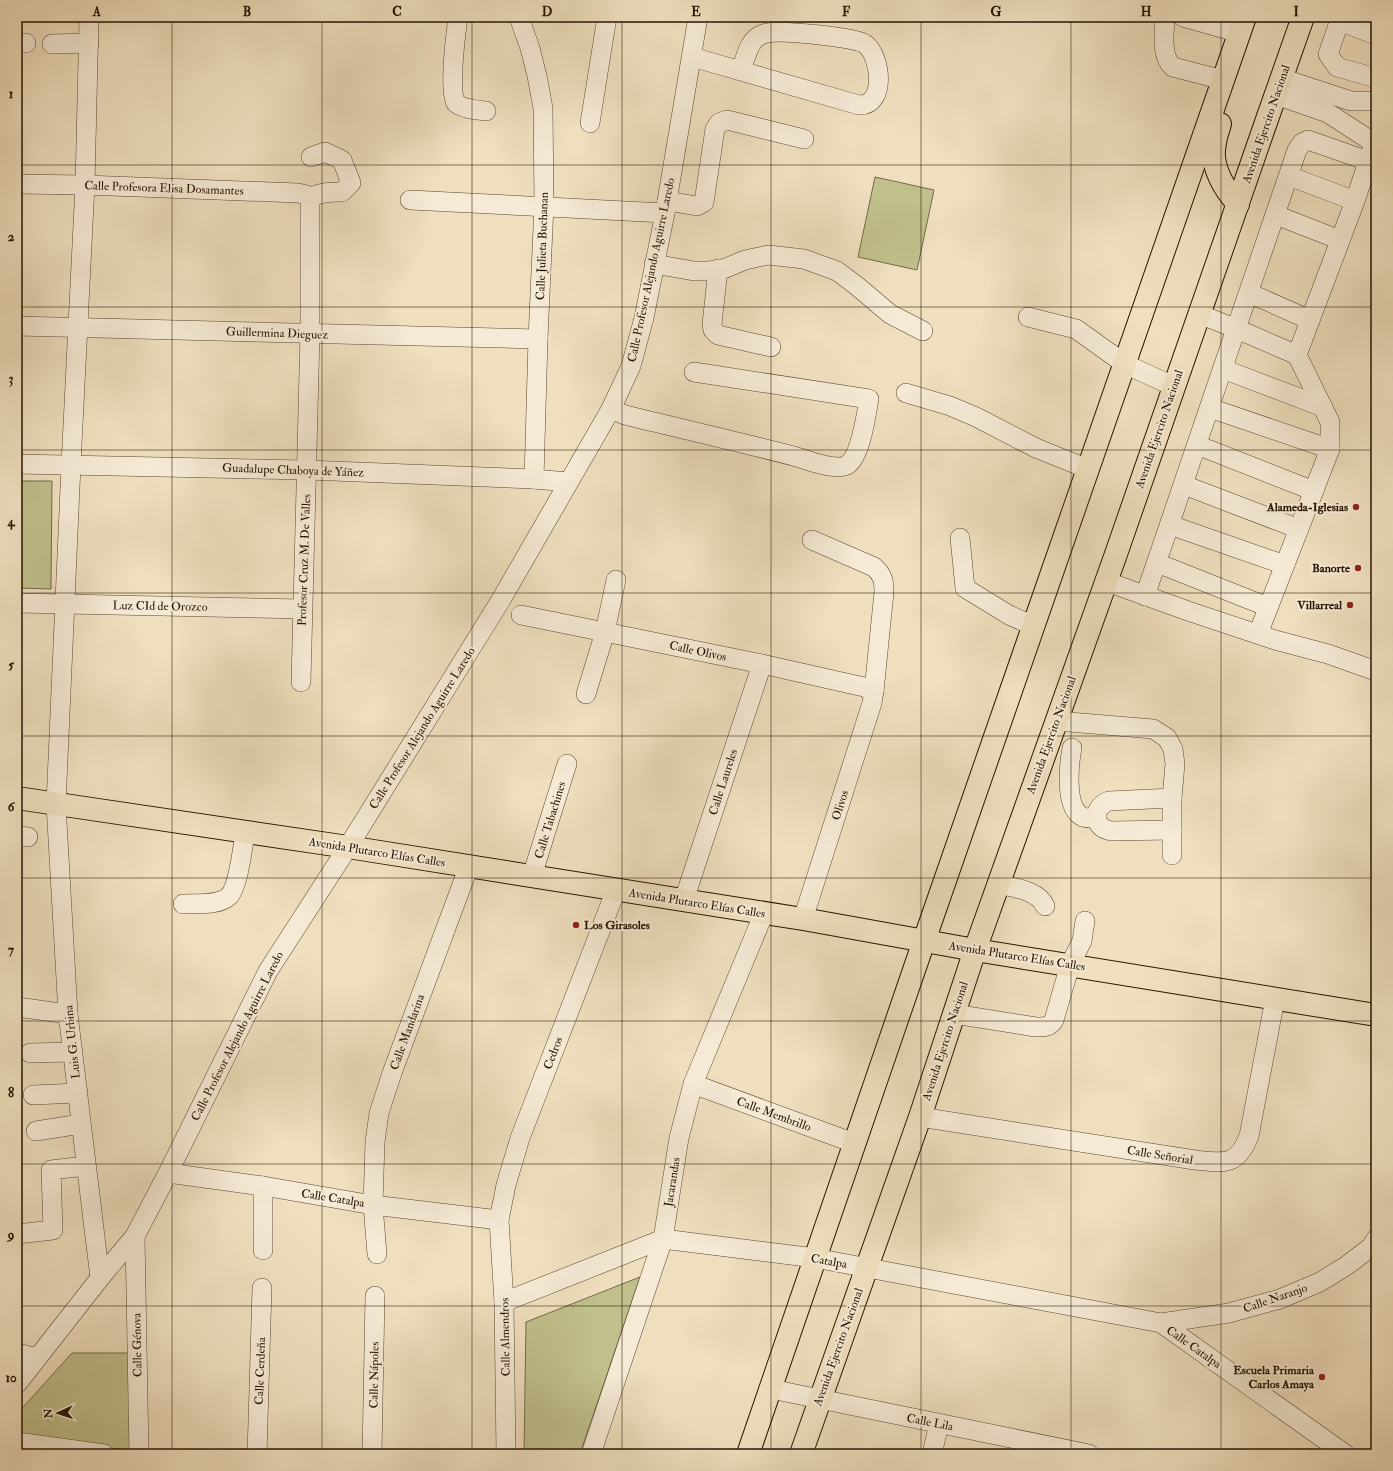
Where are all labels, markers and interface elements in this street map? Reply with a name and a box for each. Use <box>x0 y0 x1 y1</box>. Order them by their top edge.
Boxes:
text: A <box>92 4 102 20</box>
text: B <box>243 4 251 20</box>
text: C <box>392 4 402 20</box>
text: D <box>542 4 553 20</box>
text: E <box>691 4 701 20</box>
text: F <box>842 4 851 20</box>
text: G <box>991 4 1002 20</box>
text: H <box>1141 4 1152 20</box>
text: I <box>1293 4 1299 20</box>
street label: Avenida Ejercito Nacional <box>1239 63 1294 186</box>
text: 1 <box>9 86 14 102</box>
street label: Calle Profesor Alejando Aguirre Laredo <box>625 176 678 364</box>
street label: Calle Profesora Elisa Dosamantes <box>84 178 244 199</box>
street label: Calle Julieta Buchanan <box>533 192 552 300</box>
text: 2 <box>8 229 15 245</box>
street label: Guillermina Dieguez <box>226 324 329 343</box>
street label: Avenida Ejercito Nacional <box>1132 368 1187 491</box>
text: 3 <box>9 371 14 387</box>
street label: Guadalupe Chaboya de Yáñez <box>222 461 364 480</box>
street label: Profesor Cruz M. De Valles <box>295 494 314 626</box>
place label: Alameda-Iglesias <box>1266 500 1348 515</box>
marker: Alameda-Iglesias <box>1351 502 1361 512</box>
text: 4 <box>6 514 15 530</box>
place label: Banorte <box>1312 561 1351 576</box>
marker: Banorte <box>1353 563 1363 573</box>
street label: Luz CId de Orozco <box>112 598 208 615</box>
place label: Villarreal <box>1296 598 1343 613</box>
marker: Villarreal <box>1345 600 1355 610</box>
street label: Calle Olivos <box>668 638 728 665</box>
street label: Calle Profesor Alejando Aguirre Laredo <box>366 644 479 812</box>
text: 5 <box>8 657 14 673</box>
street label: Avenida Ejercito Nacional <box>1023 674 1080 797</box>
street label: Calle Laureles <box>706 747 741 817</box>
street label: Calle Tabachines <box>532 780 569 861</box>
street label: Olivos <box>829 788 852 822</box>
text: 6 <box>8 799 16 815</box>
street label: Avenida Plutarco Elías Calles <box>307 834 446 871</box>
street label: Avenida Plutarco Elías Calles <box>627 885 766 922</box>
place label: Los Girasoles <box>584 918 650 933</box>
marker: Los Girasoles <box>571 920 581 930</box>
street label: Avenida Plutarco Elías Calles <box>947 938 1086 975</box>
text: 7 <box>8 942 15 958</box>
street label: Calle Profesor Alejando Aguirre Laredo <box>188 949 287 1123</box>
street label: Avenida Ejercito Nacional <box>919 980 972 1104</box>
street label: Calle Mandarina <box>387 991 428 1072</box>
street label: Luis G. Urbina <box>61 1003 84 1080</box>
street label: Cedros <box>540 1035 567 1072</box>
text: 8 <box>8 1085 14 1101</box>
street label: Calle Membrillo <box>734 1094 813 1135</box>
street label: Calle Señorial <box>1126 1143 1194 1168</box>
street label: Jacarandas <box>661 1156 684 1209</box>
street label: Calle Catalpa <box>300 1186 367 1211</box>
text: 9 <box>6 1227 15 1243</box>
street label: Catalpa <box>810 1251 849 1272</box>
street label: Calle Naranjo <box>1241 1280 1309 1316</box>
street label: Avenida Ejercito Nacional <box>810 1286 867 1409</box>
street label: Calle Almendros <box>497 1298 514 1376</box>
street label: Calle Génova <box>129 1312 146 1377</box>
street label: Calle Catalpa <box>1163 1323 1225 1372</box>
street label: Calle Cerdeña <box>252 1336 269 1405</box>
street label: Calle Nápoles <box>366 1342 383 1408</box>
place label: Escuela Primaria Carlos Amaya <box>1233 1363 1315 1392</box>
text: 10 <box>5 1370 17 1386</box>
marker: Escuela Primaria Carlos Amaya <box>1317 1372 1327 1382</box>
north arrow <box>38 1393 78 1433</box>
text: N <box>42 1407 55 1420</box>
street label: Calle Lila <box>905 1411 956 1435</box>

